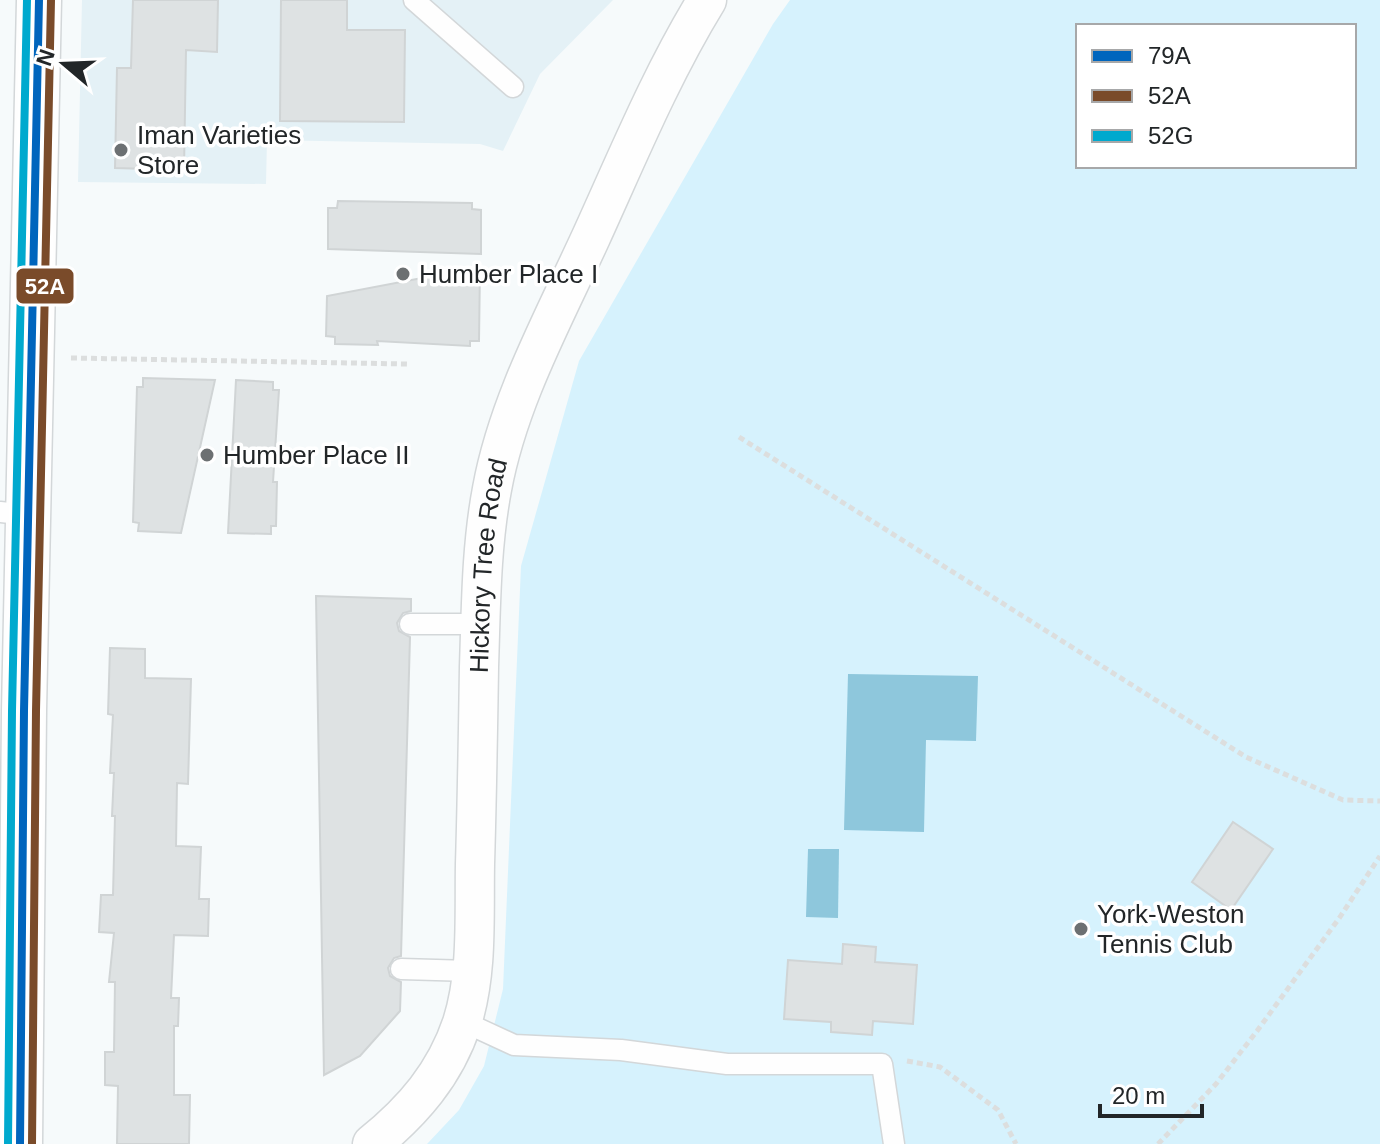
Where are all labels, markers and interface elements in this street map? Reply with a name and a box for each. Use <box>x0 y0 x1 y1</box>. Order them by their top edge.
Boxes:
north arrow <box>24 24 104 104</box>
legend <box>1076 24 1356 168</box>
text: 79A <box>1148 42 1191 69</box>
text: N <box>31 46 60 69</box>
text: 52A <box>1148 82 1191 109</box>
place label: Iman Varieties Store <box>137 120 301 180</box>
text: 52G <box>1148 122 1193 149</box>
marker: Iman Varieties Store <box>112 141 130 159</box>
place label: Humber Place I <box>419 259 598 289</box>
marker: Humber Place I <box>394 265 412 283</box>
line badge: 52A <box>15 267 75 305</box>
text: 52A <box>25 274 65 299</box>
place label: Humber Place II <box>223 440 409 470</box>
marker: Humber Place II <box>198 446 216 464</box>
street label: Hickory Tree Road <box>464 455 513 673</box>
place label: York-Weston Tennis Club <box>1097 899 1244 959</box>
marker: York-Weston Tennis Club <box>1072 920 1090 938</box>
scale bar <box>1100 1068 1202 1118</box>
text: 20 m <box>1112 1082 1165 1109</box>

